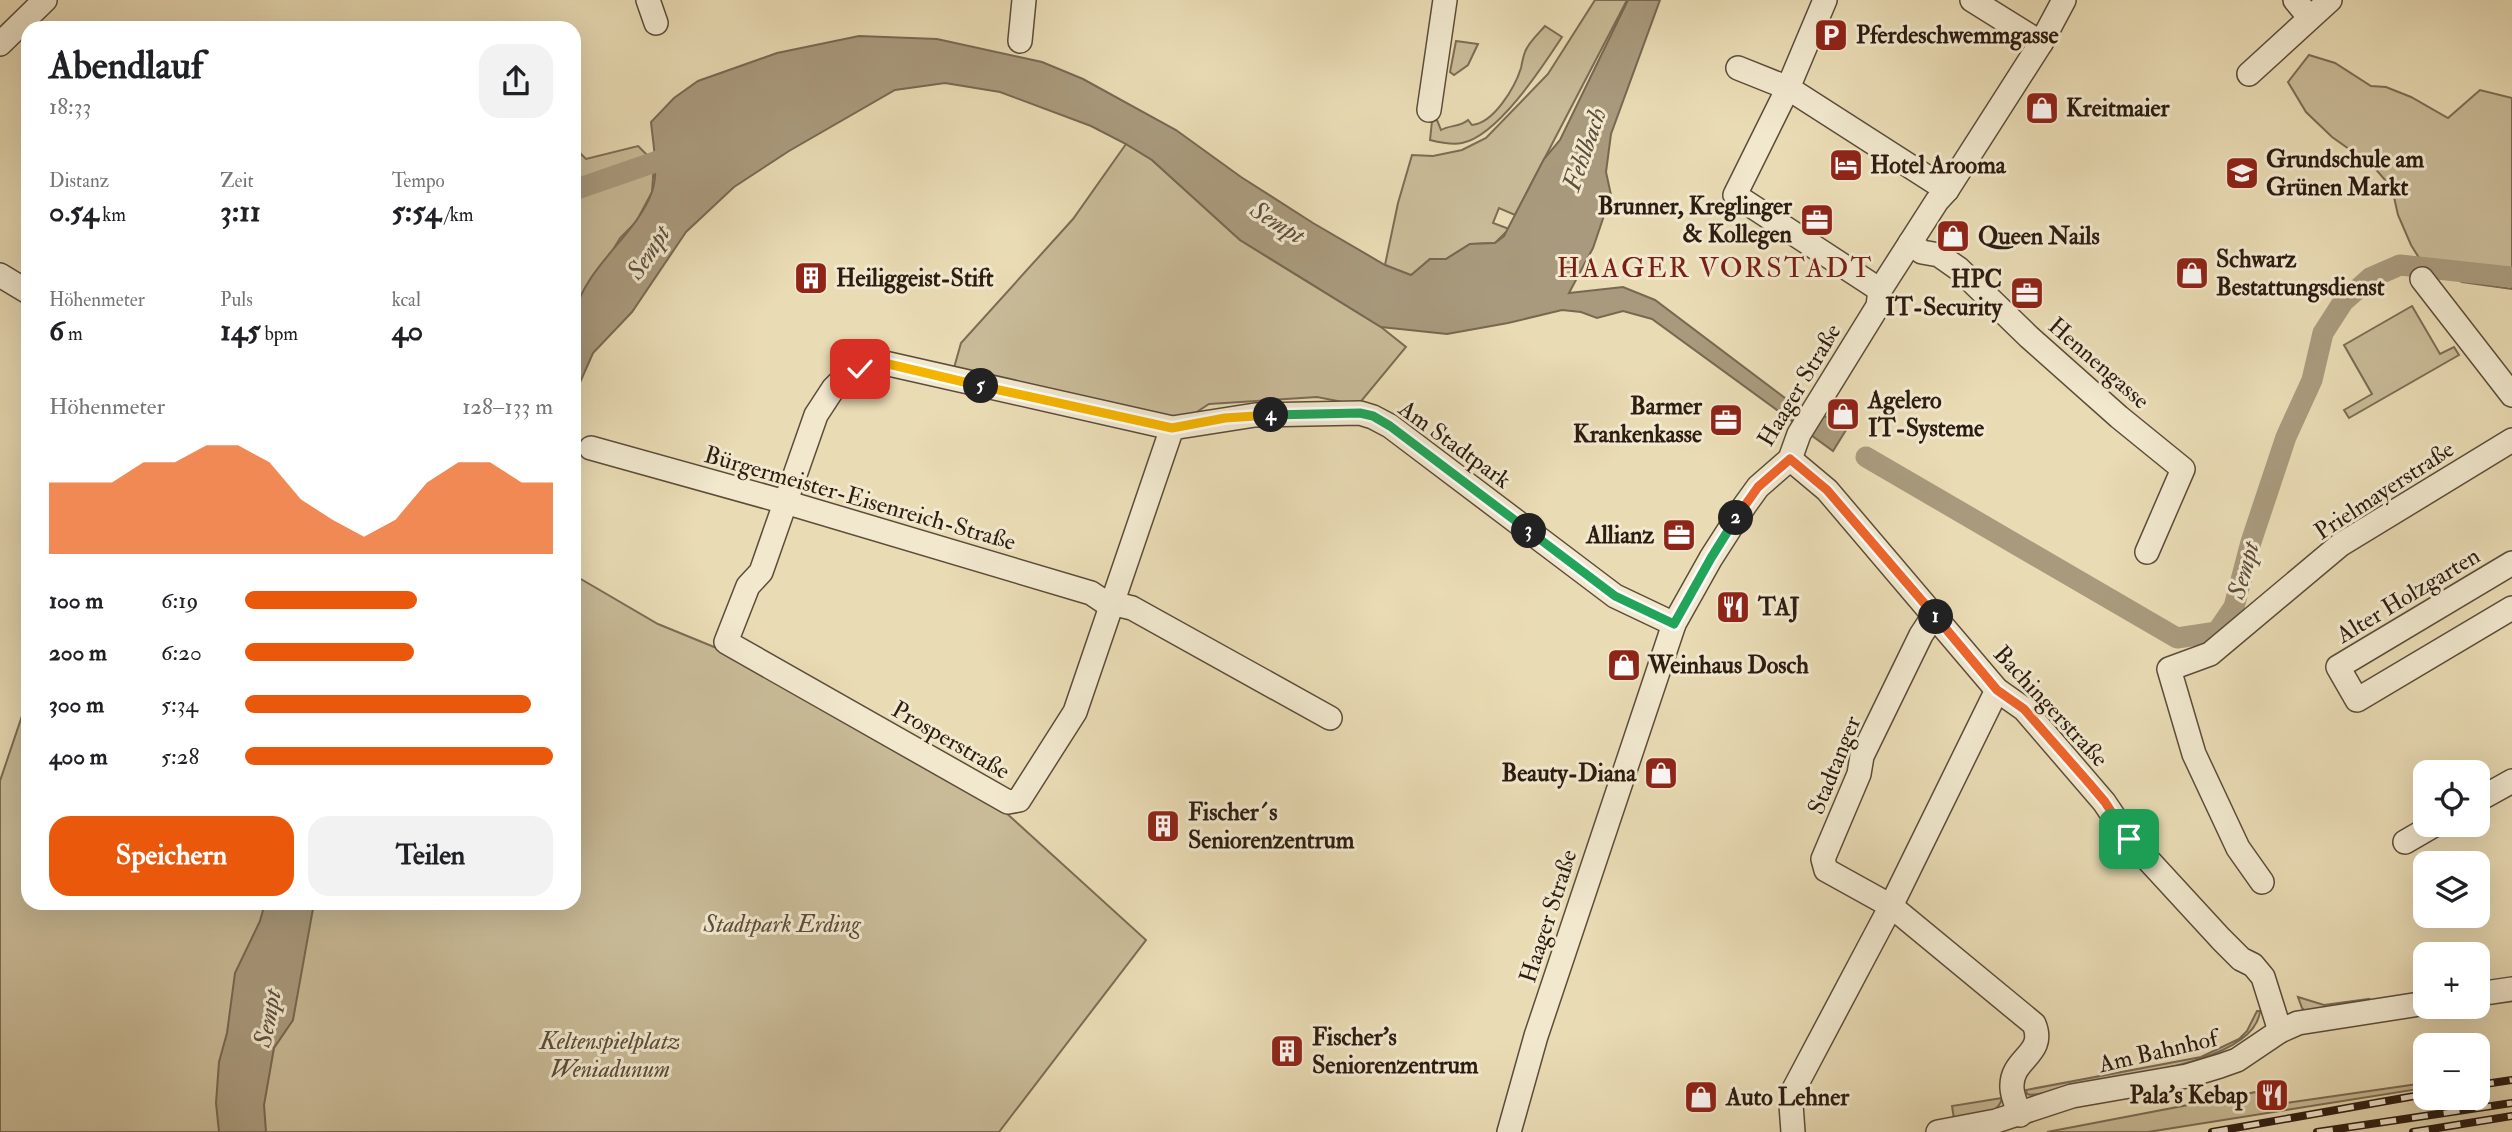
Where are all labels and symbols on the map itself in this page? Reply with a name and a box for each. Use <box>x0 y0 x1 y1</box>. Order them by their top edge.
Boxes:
parking icon: Pferdeschwemmgasse <box>1812 16 1850 54</box>
place label: Pferdeschwemmgasse <box>1856 20 2059 51</box>
shop icon: Kreitmaier <box>2023 89 2061 127</box>
place label: Kreitmaier <box>2066 93 2170 124</box>
water label: Fehlbach <box>1555 104 1614 197</box>
place label: Grundschule am Grünen Markt <box>2266 144 2424 203</box>
hotel icon: Hotel Arooma <box>1827 146 1865 184</box>
place label: Hotel Arooma <box>1870 150 2007 181</box>
school or university icon: Grundschule am Grünen Markt <box>2223 154 2261 192</box>
place label: Brunner, Kreglinger & Kollegen <box>1598 191 1793 250</box>
water label: Sempt <box>1243 193 1312 253</box>
office icon: Brunner, Kreglinger & Kollegen <box>1798 201 1836 239</box>
shop icon: Queen Nails <box>1934 217 1972 255</box>
water label: Sempt <box>619 218 679 287</box>
place label: Queen Nails <box>1978 221 2100 252</box>
place label: Schwarz Bestattungsdienst <box>2216 244 2385 303</box>
district label: HAAGER VORSTADT <box>1557 251 1873 286</box>
shop icon: Schwarz Bestattungsdienst <box>2173 254 2211 292</box>
building icon: Heiliggeist-Stift <box>792 259 830 297</box>
place label: Heiliggeist-Stift <box>836 263 994 294</box>
place label: HPC IT-Security <box>1885 264 2003 323</box>
office icon: HPC IT-Security <box>2008 274 2046 312</box>
street label: Hennengasse <box>2041 311 2156 416</box>
street label: Haager Straße <box>1751 318 1848 452</box>
pin <box>830 339 890 399</box>
pin: 5 <box>964 368 998 404</box>
place label: Agelero IT-Systeme <box>1867 385 1984 444</box>
place label: Barmer Krankenkasse <box>1573 391 1703 450</box>
street label: Am Stadtpark <box>1391 393 1518 496</box>
shop icon: Agelero IT-Systeme <box>1824 395 1862 433</box>
pin: 4 <box>1254 398 1288 432</box>
office icon: Barmer Krankenkasse <box>1707 401 1745 439</box>
street label: Prielmayerstraße <box>2308 434 2460 547</box>
street label: Bürgermeister-Eisenreich-Straße <box>700 439 1019 558</box>
pin: 2 <box>1718 500 1754 536</box>
pin: 3 <box>1512 514 1546 548</box>
office icon: Allianz <box>1660 516 1698 554</box>
place label: Allianz <box>1585 520 1654 551</box>
water label: Sempt <box>2220 536 2268 604</box>
street label: Alter Holzgarten <box>2330 540 2486 651</box>
restaurant icon: TAJ <box>1714 588 1752 626</box>
place label: TAJ <box>1757 592 1800 623</box>
pin: 1 <box>1918 600 1954 634</box>
street label: Bachingerstraße <box>1986 639 2115 774</box>
shop icon: Weinhaus Dosch <box>1605 646 1643 684</box>
place label: Weinhaus Dosch <box>1647 650 1809 681</box>
street label: Prosperstraße <box>886 694 1015 787</box>
street label: Stadtanger <box>1801 711 1868 819</box>
shop icon: Beauty-Diana <box>1642 754 1680 792</box>
place label: Beauty-Diana <box>1502 758 1637 789</box>
place label: Fischer´s Seniorenzentrum <box>1188 797 1355 856</box>
building icon: Fischer´s Seniorenzentrum <box>1144 807 1182 845</box>
pin <box>2099 809 2159 869</box>
street label: Haager Straße <box>1512 846 1585 987</box>
park label: Stadtpark Erding <box>703 909 861 940</box>
water label: Sempt <box>247 985 290 1051</box>
place label: Fischer's Seniorenzentrum <box>1312 1022 1479 1081</box>
street label: Am Bahnhof <box>2095 1022 2224 1080</box>
park label: Keltenspielplatz Weniadunum <box>539 1026 680 1085</box>
building icon: Fischer's Seniorenzentrum <box>1268 1032 1306 1070</box>
restaurant icon: Pala's Kebap <box>2253 1076 2291 1114</box>
shop icon: Auto Lehner <box>1682 1078 1720 1116</box>
place label: Pala's Kebap <box>2129 1080 2248 1111</box>
place label: Auto Lehner <box>1725 1082 1850 1113</box>

